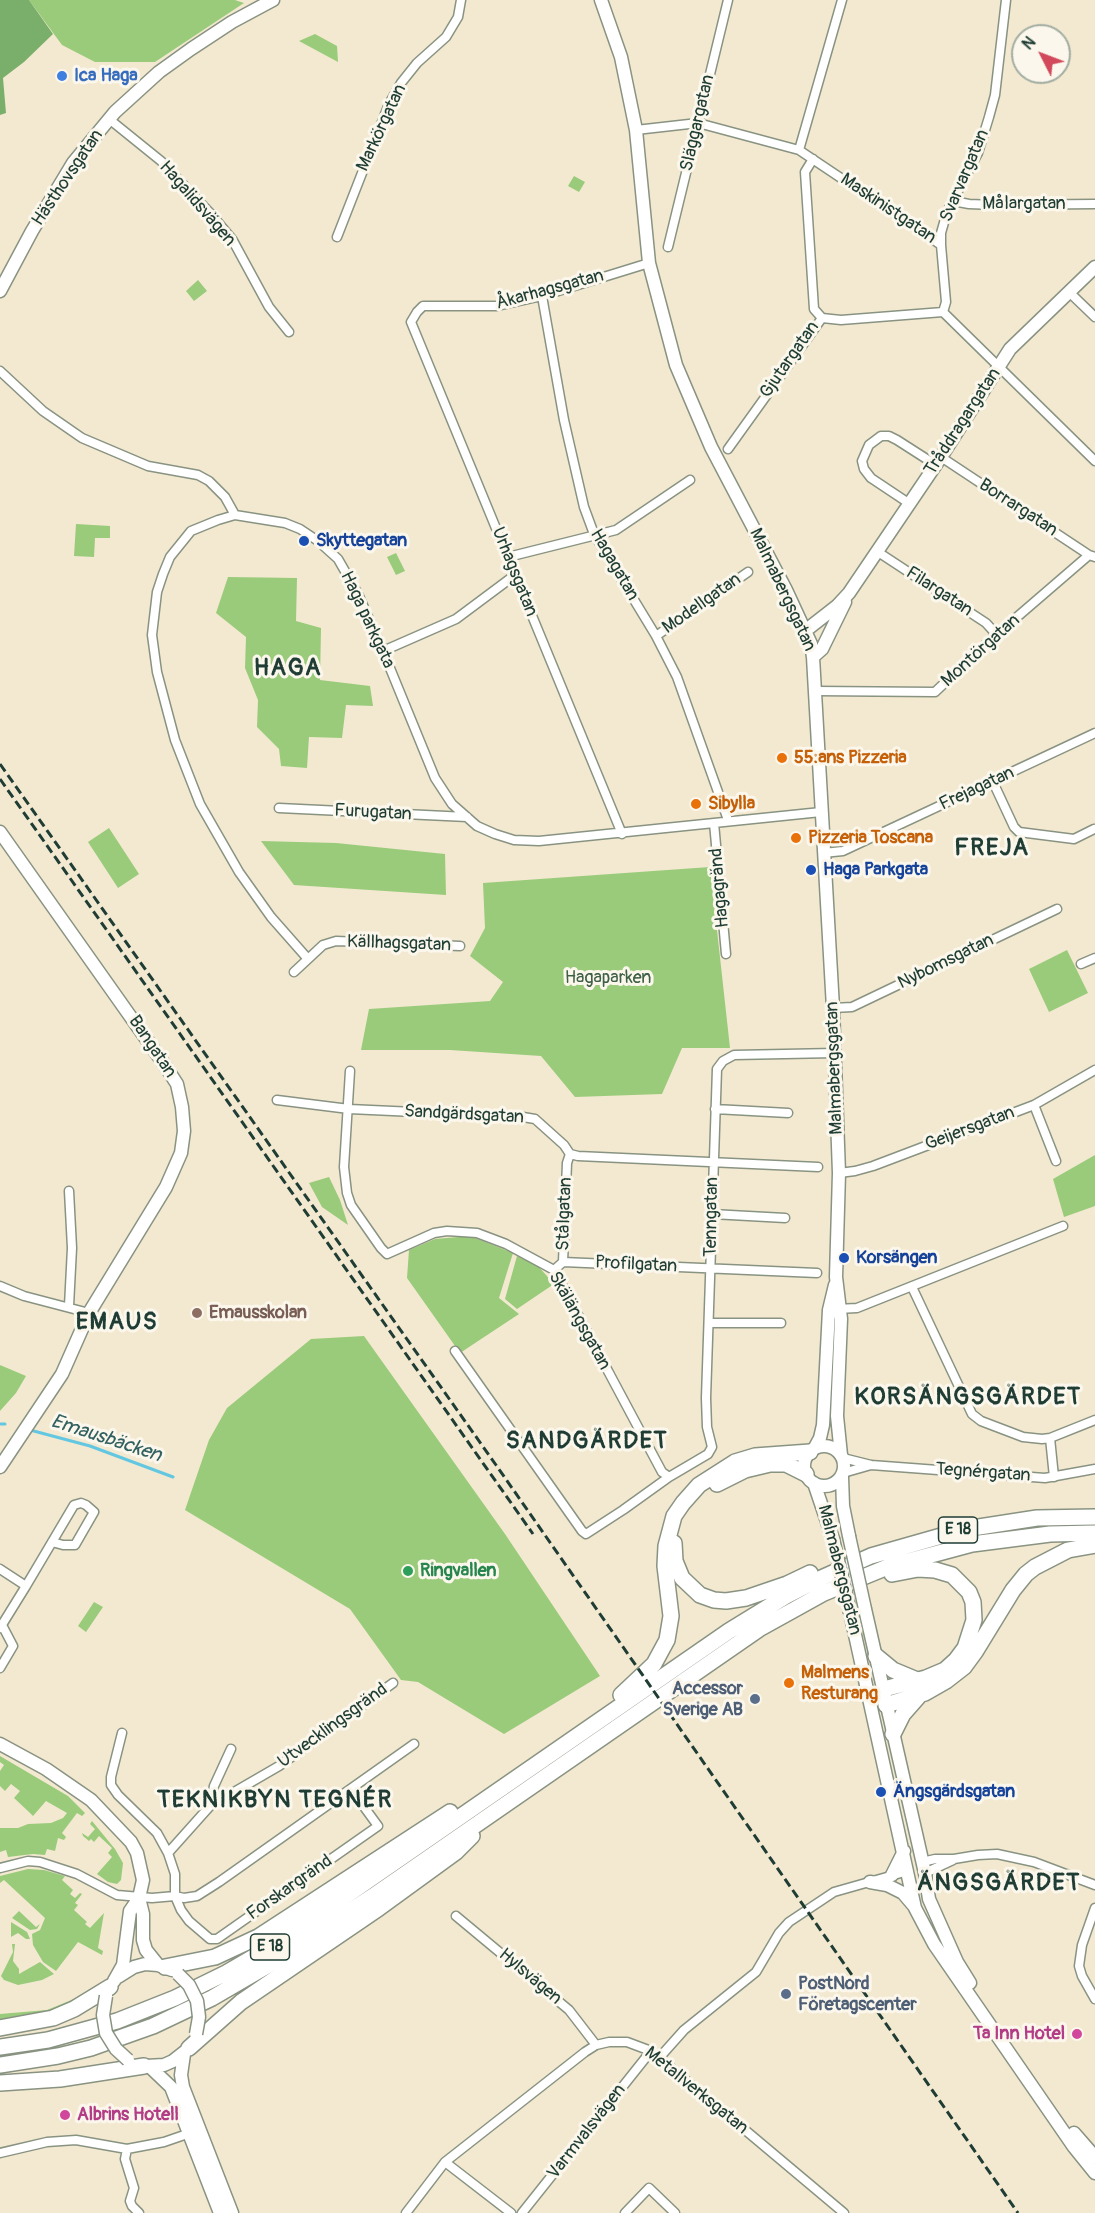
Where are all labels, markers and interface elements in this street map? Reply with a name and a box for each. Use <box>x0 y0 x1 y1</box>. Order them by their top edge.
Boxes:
north arrow <box>1011 24 1071 84</box>
text: N <box>1018 33 1040 54</box>
place label: Ica Haga <box>74 65 138 87</box>
marker: Ica Haga <box>55 69 69 83</box>
street label: Släggargatan <box>676 73 720 173</box>
street label: Markörgatan <box>352 81 412 175</box>
street label: Hästhovsgatan <box>28 126 108 230</box>
street label: Svarvargatan <box>936 126 994 226</box>
street label: Hagalidsvägen <box>154 157 240 251</box>
street label: Maskinistgatan <box>836 169 940 249</box>
street label: Målargatan <box>982 193 1066 215</box>
street label: Åkarhagsgatan <box>494 265 606 315</box>
street label: Gjutargatan <box>756 317 824 403</box>
street label: Tråddragargatan <box>920 364 1006 480</box>
street label: Borrargatan <box>975 475 1061 541</box>
street label: Urhagsgatan <box>486 524 542 620</box>
street label: Hagagatan <box>585 525 643 605</box>
street label: Malmabergsgatan <box>744 525 820 655</box>
place label: Skyttegatan <box>316 530 407 552</box>
marker: Skyttegatan <box>297 534 311 548</box>
street label: Filargatan <box>902 562 976 622</box>
street label: Haga parkgata <box>335 568 399 672</box>
street label: Modellgatan <box>658 569 746 639</box>
street label: Montörgatan <box>937 610 1025 692</box>
district label: HAGA <box>254 655 322 683</box>
place label: 55:ans Pizzeria <box>794 747 907 769</box>
marker: 55:ans Pizzeria <box>775 751 789 765</box>
street label: Frejagatan <box>936 762 1018 816</box>
place label: Sibylla <box>708 793 755 815</box>
marker: Sibylla <box>689 797 703 811</box>
street label: Furugatan <box>334 800 412 826</box>
place label: Pizzeria Toscana <box>808 827 933 849</box>
marker: Pizzeria Toscana <box>789 831 803 845</box>
district label: FREJA <box>954 835 1030 863</box>
street label: Hagagränd <box>706 847 734 929</box>
place label: Haga Parkgata <box>823 859 928 881</box>
marker: Haga Parkgata <box>804 863 818 877</box>
street label: Nybomsgatan <box>895 930 997 994</box>
street label: Källhagsgatan <box>347 931 451 957</box>
park label: Hagaparken <box>565 967 651 989</box>
street label: Malmabergsgatan <box>822 1001 848 1135</box>
street label: Bangatan <box>123 1012 181 1082</box>
street label: Sandgärdsgatan <box>404 1101 524 1129</box>
street label: Geijersgatan <box>922 1102 1018 1156</box>
street label: Stålgatan <box>553 1177 577 1251</box>
street label: Tenngatan <box>701 1177 723 1257</box>
place label: Korsängen <box>856 1247 938 1269</box>
marker: Korsängen <box>837 1251 851 1265</box>
street label: Profilgatan <box>594 1252 678 1278</box>
street label: Skälängsgatan <box>543 1268 615 1374</box>
place label: Emausskolan <box>209 1302 307 1324</box>
marker: Emausskolan <box>190 1306 204 1320</box>
district label: EMAUS <box>76 1309 158 1337</box>
district label: KORSÄNGSGÄRDET <box>854 1384 1082 1412</box>
water label: Emausbäcken <box>48 1410 164 1468</box>
district label: SANDGÄRDET <box>506 1428 668 1456</box>
street label: Tegnérgatan <box>935 1459 1031 1487</box>
street label: Malmabergsgatan <box>812 1503 866 1637</box>
road number: E 18 <box>938 1517 978 1543</box>
place label: Ringvallen <box>420 1560 496 1582</box>
marker: Ringvallen <box>401 1564 415 1578</box>
place label: Malmens Resturang <box>801 1662 878 1704</box>
marker: Malmens Resturang <box>782 1676 796 1690</box>
place label: Accessor Sverige AB <box>663 1678 743 1720</box>
street label: Utvecklingsgränd <box>274 1679 392 1773</box>
marker: Accessor Sverige AB <box>748 1692 762 1706</box>
place label: Ängsgärdsgatan <box>893 1781 1015 1803</box>
marker: Ängsgärdsgatan <box>874 1785 888 1799</box>
district label: TEKNIKBYN TEGNÉR <box>157 1787 393 1815</box>
street label: Forskargränd <box>243 1851 337 1925</box>
district label: ÄNGSGÄRDET <box>917 1870 1081 1898</box>
road number: E 18 <box>250 1934 290 1960</box>
street label: Hylsvägen <box>494 1944 566 2010</box>
place label: PostNord Företagscenter <box>798 1973 917 2016</box>
marker: PostNord Företagscenter <box>779 1987 793 2001</box>
place label: Ta Inn Hotel <box>973 2023 1065 2045</box>
marker: Ta Inn Hotel <box>1070 2027 1084 2041</box>
street label: Metallverksgatan <box>640 2043 752 2139</box>
street label: Varmvalsvägen <box>543 2080 631 2184</box>
place label: Albrins Hotell <box>77 2104 179 2126</box>
marker: Albrins Hotell <box>58 2108 72 2122</box>

